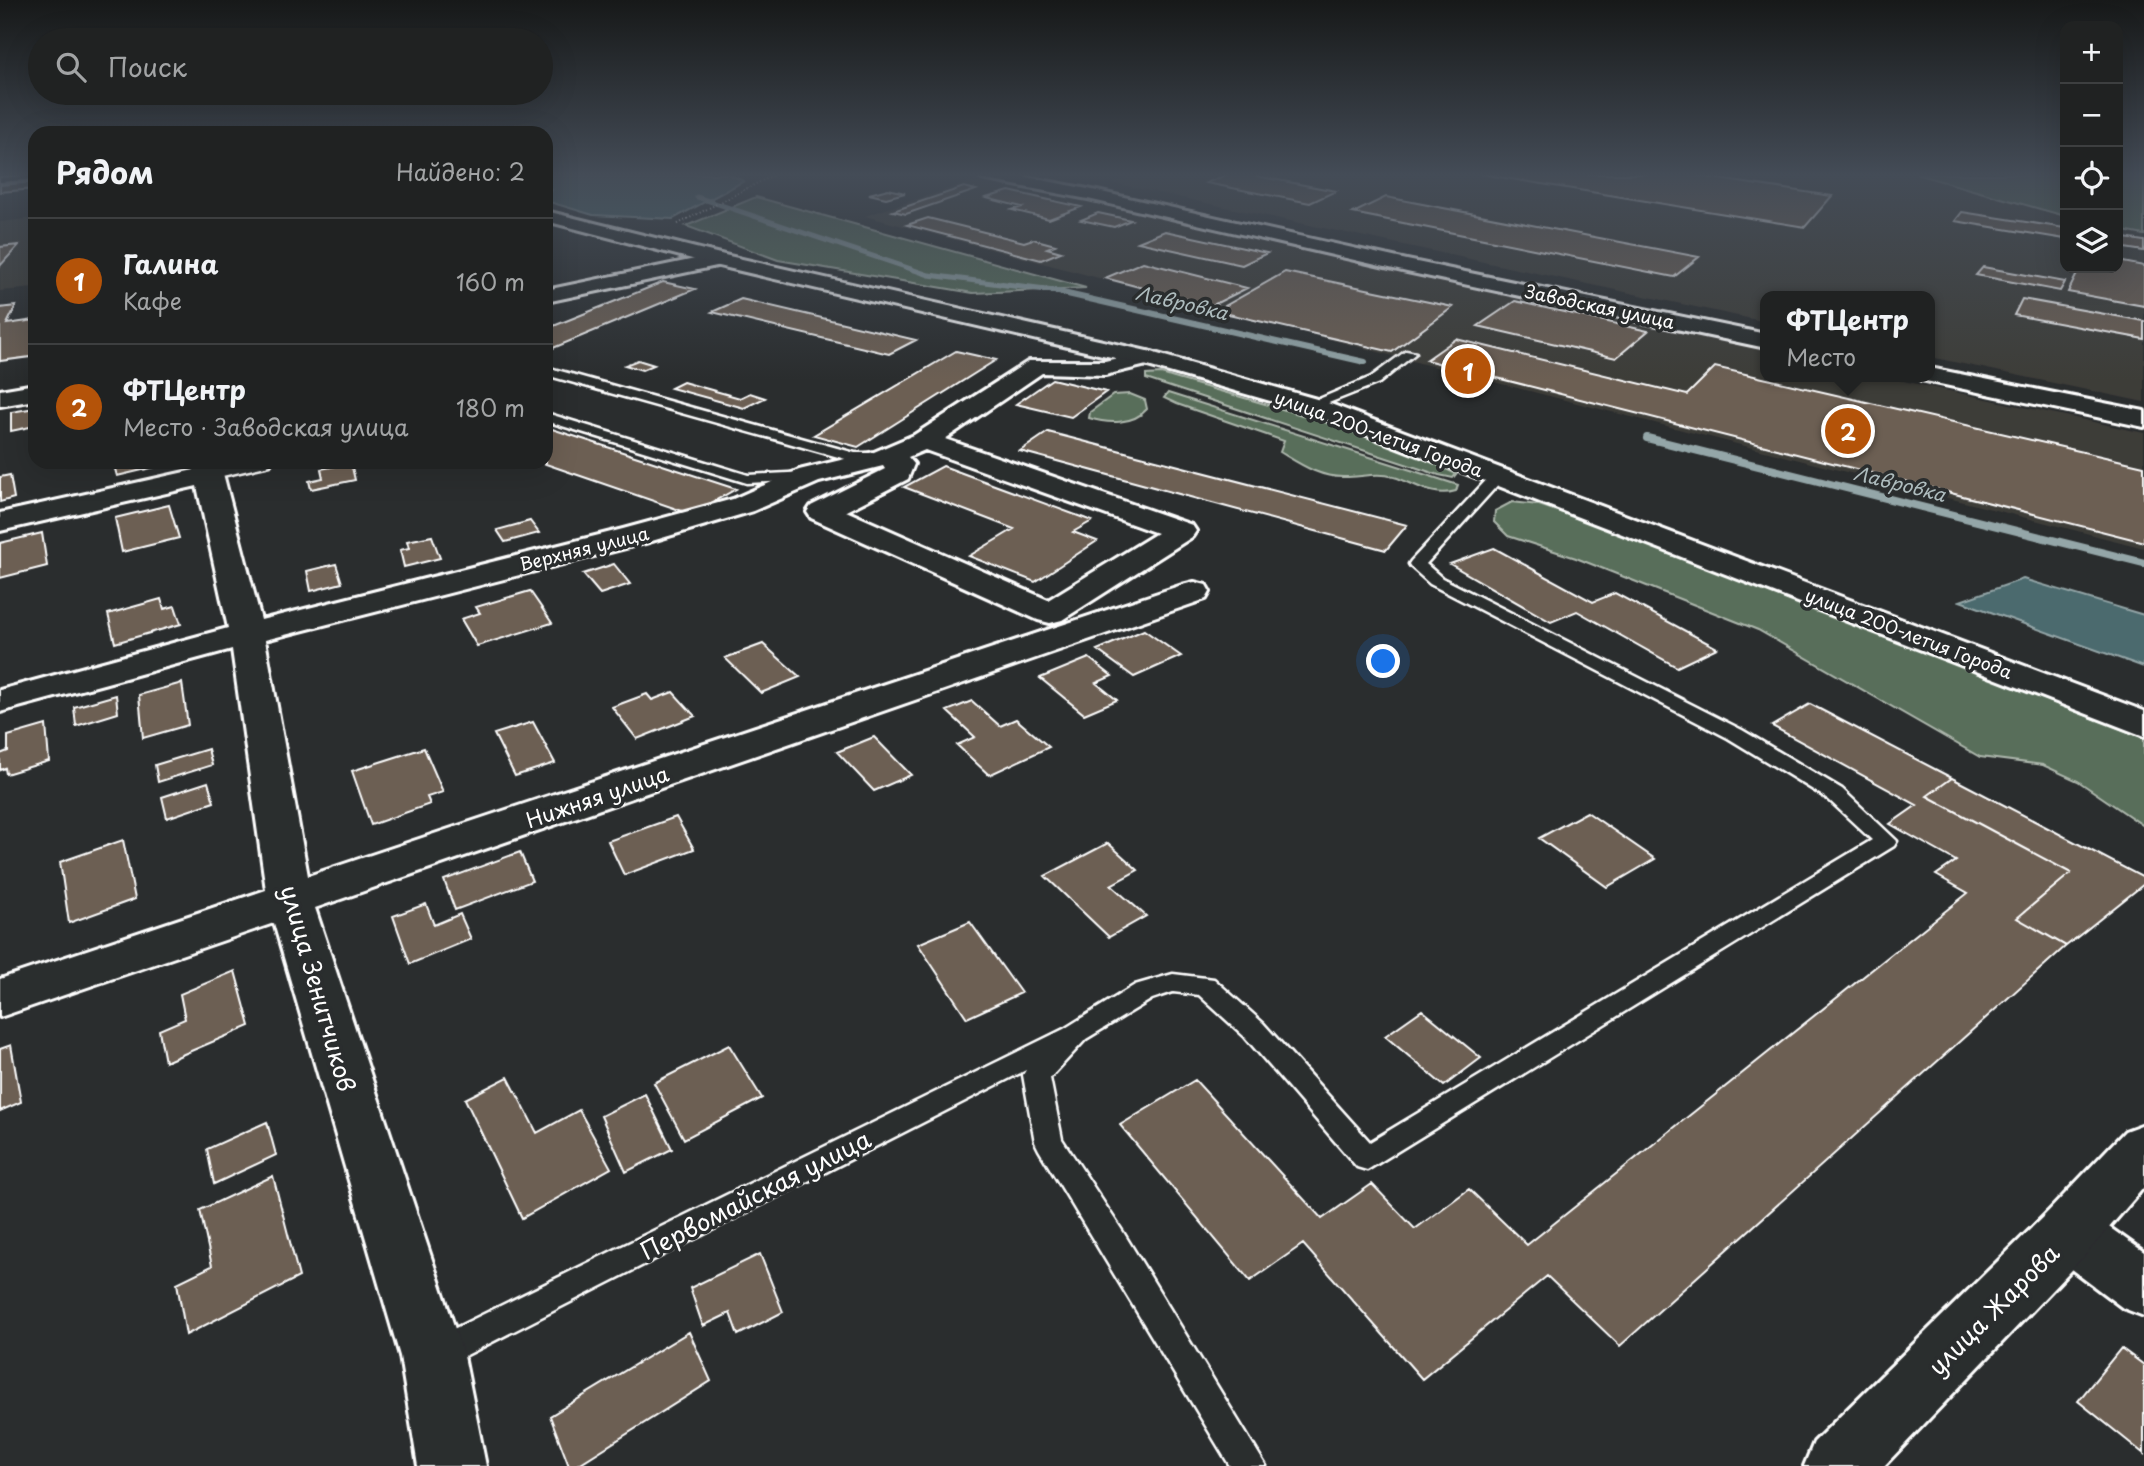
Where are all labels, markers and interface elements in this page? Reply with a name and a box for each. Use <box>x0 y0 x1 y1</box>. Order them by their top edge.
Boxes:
map controls <box>2060 21 2123 273</box>
button: + <box>2060 21 2123 84</box>
search box <box>28 28 553 105</box>
text: Поиск <box>108 47 187 86</box>
icon: search <box>52 48 90 86</box>
button: − <box>2060 84 2123 147</box>
button: locate <box>2060 147 2123 210</box>
text: Рядом <box>56 149 154 194</box>
text: Найдено: 2 <box>396 154 525 189</box>
button: layers <box>2060 210 2123 273</box>
text: Галина <box>123 244 219 283</box>
text: 1 <box>74 264 85 299</box>
text: 160 m <box>456 264 525 299</box>
street label: Заводская улица <box>1523 277 1678 335</box>
water label: Лавровка <box>1133 278 1232 326</box>
text: Кафе <box>123 283 182 318</box>
popup <box>1760 291 1935 382</box>
text: ФТЦентр <box>1786 300 1909 339</box>
text: Место <box>1786 339 1856 374</box>
pin: 1 <box>1445 345 1491 397</box>
text: ФТЦентр <box>123 370 246 409</box>
street label: улица 200-летия Города <box>1271 383 1488 484</box>
text: 2 <box>71 390 87 425</box>
text: 180 m <box>456 390 525 425</box>
pin: 2 <box>1825 405 1871 457</box>
text: Место · Заводская улица <box>123 409 409 444</box>
water label: Лавровка <box>1851 458 1950 508</box>
street label: Верхняя улица <box>516 519 652 577</box>
street label: улица 200-летия Города <box>1801 581 2017 685</box>
your location <box>1366 644 1400 678</box>
street label: Нижняя улица <box>521 756 674 835</box>
street label: улица Зенитчиков <box>272 881 366 1095</box>
street label: Первомайская улица <box>633 1120 877 1268</box>
street label: улица Жарова <box>1919 1235 2067 1383</box>

